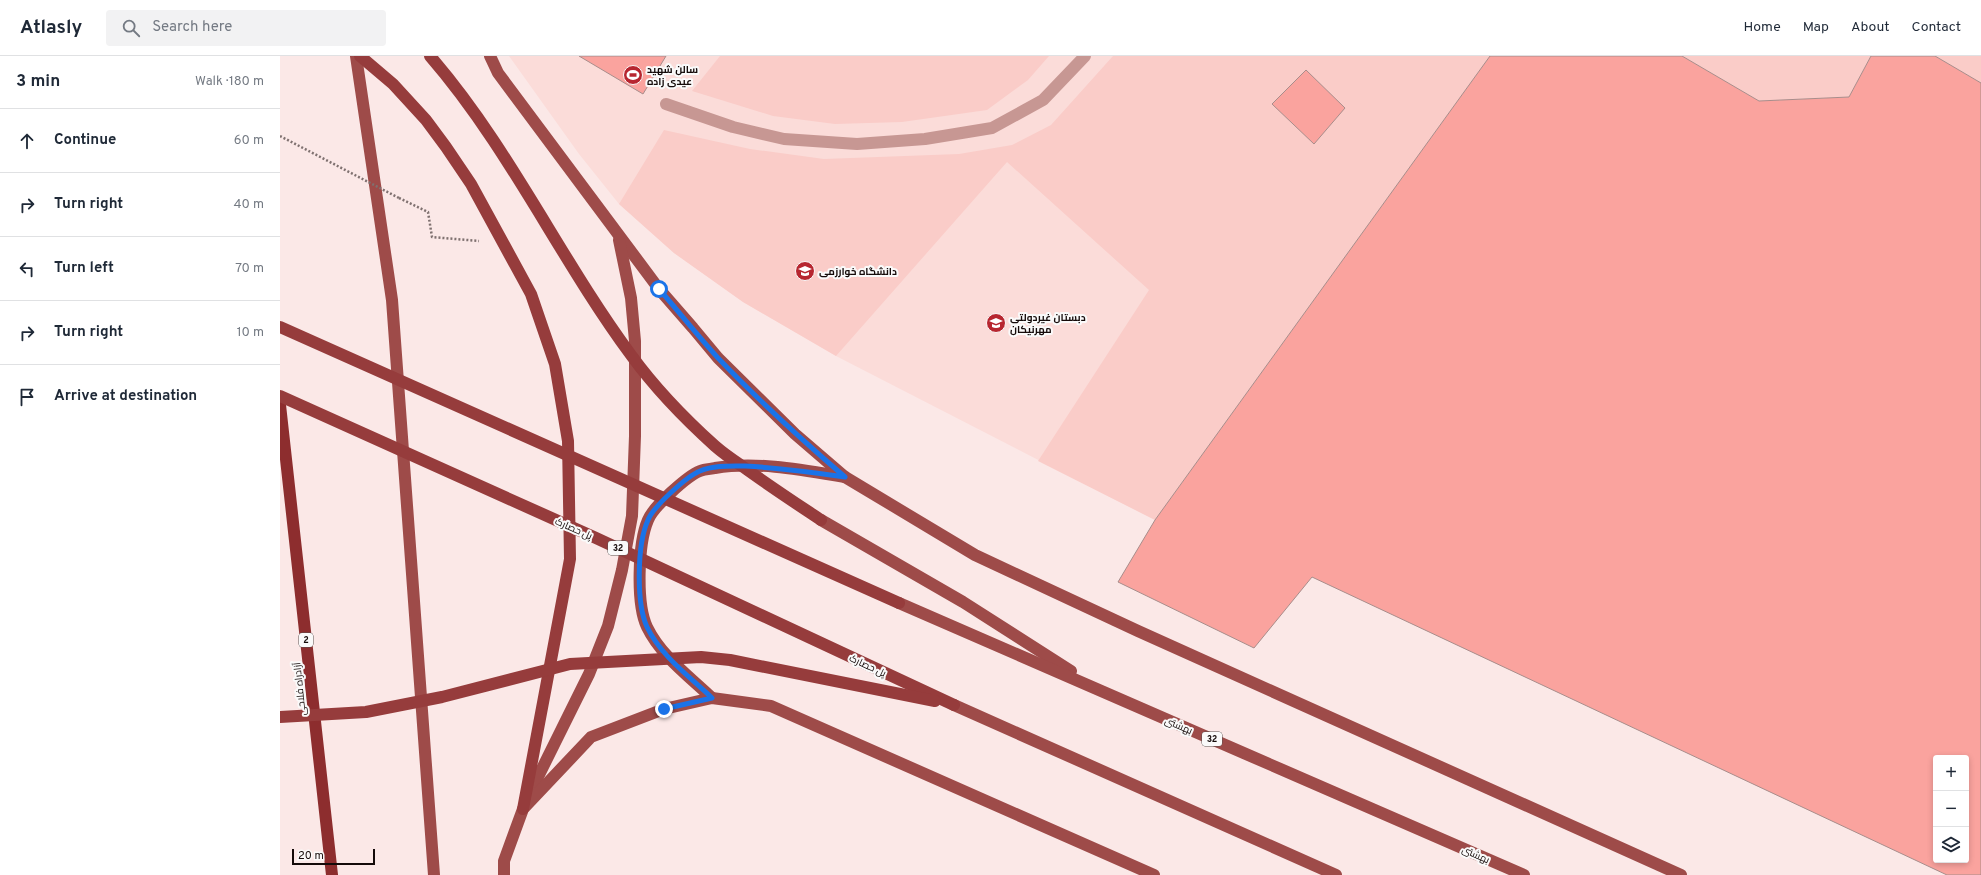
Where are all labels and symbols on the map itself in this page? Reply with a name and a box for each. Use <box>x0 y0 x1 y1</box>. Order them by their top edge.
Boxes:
sports icon: سالن شهید عیدی زاده <box>622 64 644 86</box>
place label: سالن شهید عیدی زاده <box>647 64 698 89</box>
school or university icon: دانشگاه خوارزمی <box>794 260 816 282</box>
place label: دانشگاه خوارزمی <box>819 266 897 279</box>
route start <box>650 280 668 298</box>
school or university icon: دبستان غیردولتی مهرنیکان <box>985 312 1007 334</box>
place label: دبستان غیردولتی مهرنیکان <box>1010 312 1086 337</box>
street label: پل حصارک <box>553 515 594 543</box>
road number: 32 <box>608 541 628 555</box>
road number: 2 <box>299 633 313 647</box>
street label: پل حصارک <box>847 652 888 681</box>
street label: آزادراه فلاحی <box>291 661 310 716</box>
route end <box>655 700 673 718</box>
street label: بهشتى <box>1163 715 1194 738</box>
road number: 32 <box>1202 732 1222 746</box>
street label: بهشتى <box>1460 844 1491 867</box>
scale bar <box>292 847 375 866</box>

